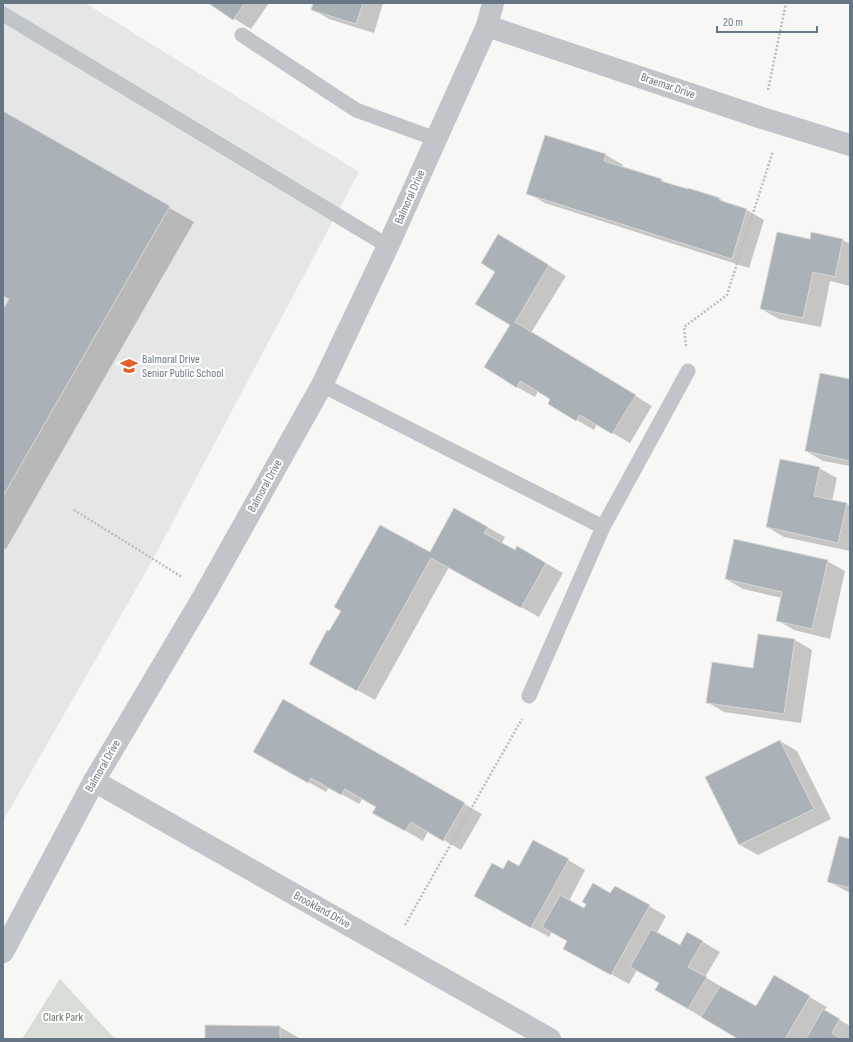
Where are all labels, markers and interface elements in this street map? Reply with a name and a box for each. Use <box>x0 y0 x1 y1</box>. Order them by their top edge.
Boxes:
scale bar <box>717 8 817 34</box>
text: 20 m <box>723 15 743 30</box>
street label: Braemar Drive <box>639 70 697 102</box>
street label: Balmoral Drive <box>391 167 429 226</box>
place label: Balmoral Drive Senior Public School <box>142 352 223 381</box>
school or university icon: Balmoral Drive Senior Public School <box>119 356 139 376</box>
street label: Balmoral Drive <box>244 457 286 515</box>
street label: Balmoral Drive <box>82 737 124 795</box>
street label: Brookland Drive <box>291 888 353 932</box>
park label: Clark Park <box>43 1010 83 1025</box>

